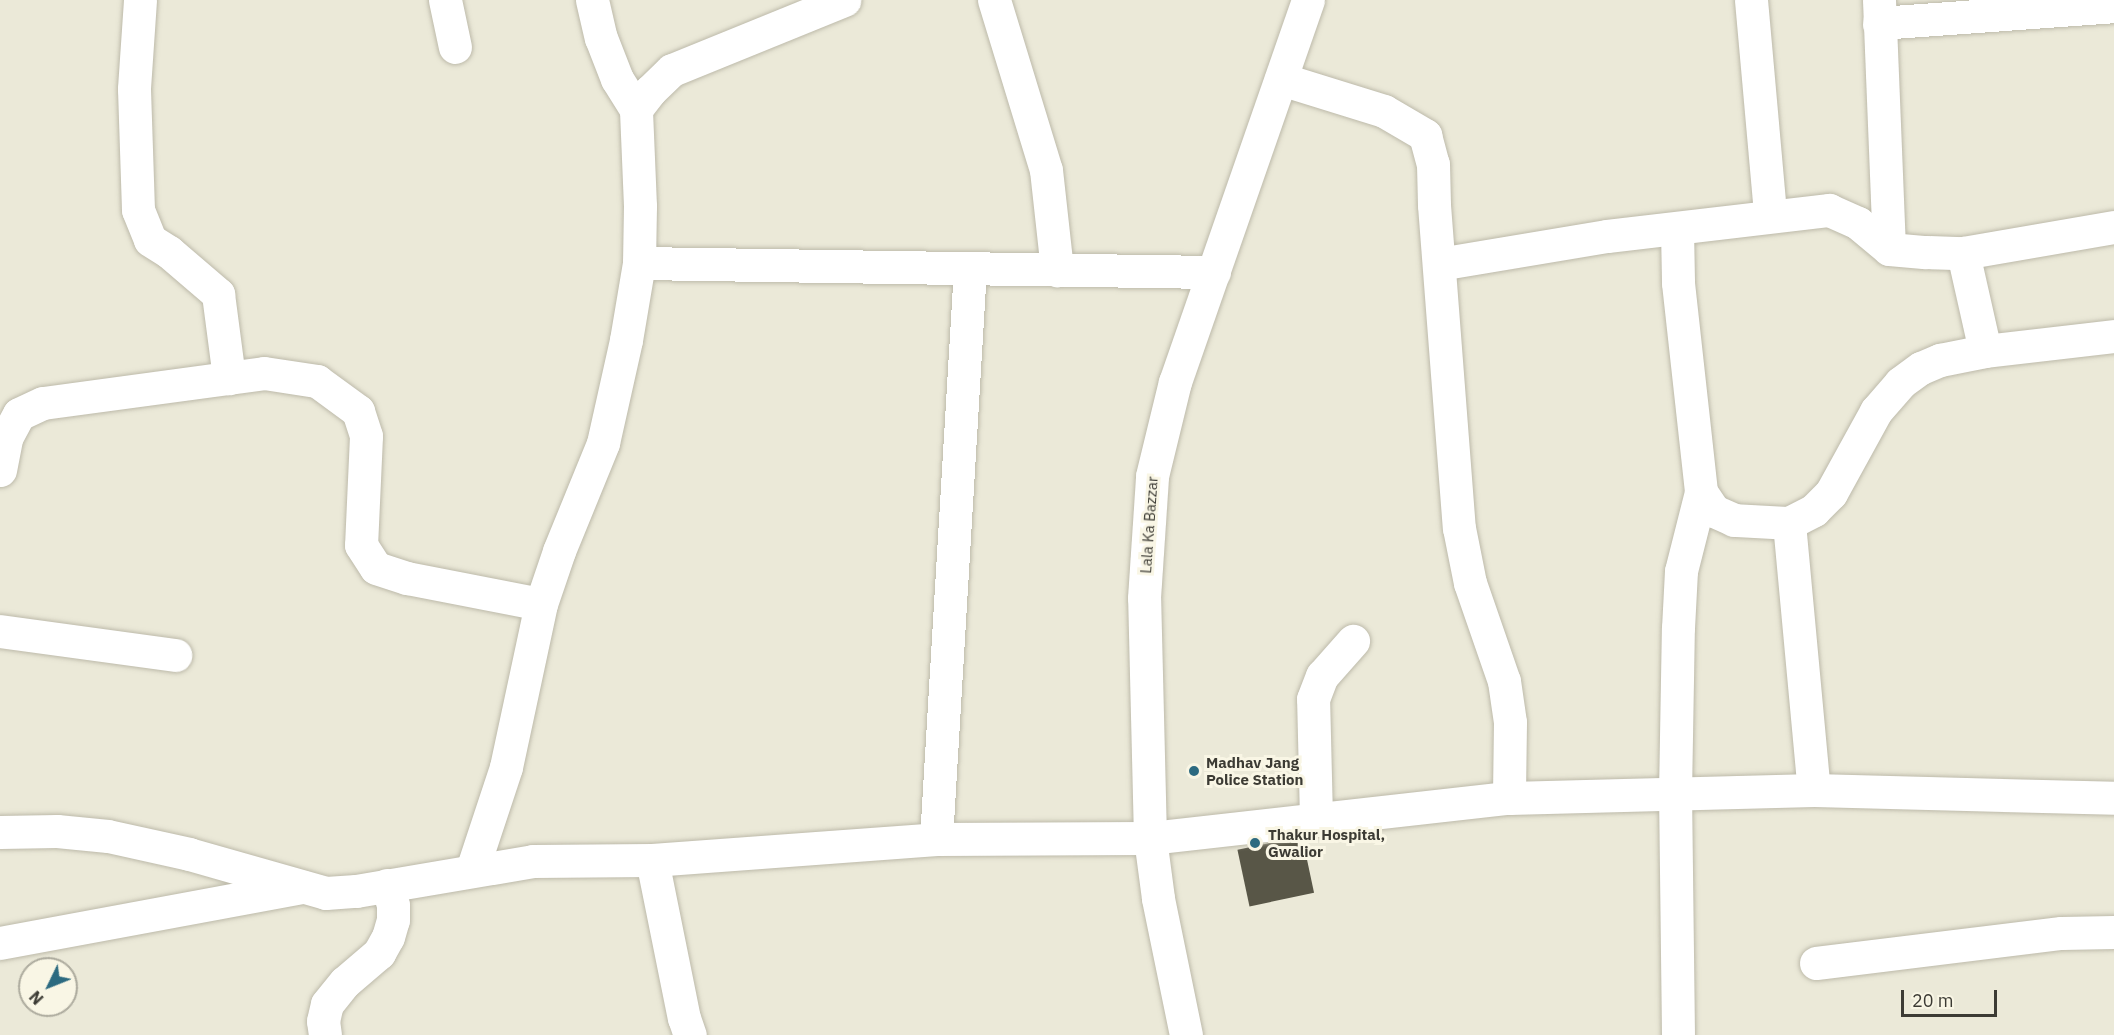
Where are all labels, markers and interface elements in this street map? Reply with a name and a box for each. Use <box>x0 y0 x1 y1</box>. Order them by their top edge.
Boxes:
street label: Lala Ka Bazzar <box>1137 476 1161 574</box>
place label: Madhav Jang Police Station <box>1206 753 1303 788</box>
marker: Madhav Jang Police Station <box>1187 764 1201 778</box>
place label: Thakur Hospital, Gwalior <box>1268 825 1385 860</box>
marker: Thakur Hospital, Gwalior <box>1246 834 1264 852</box>
north arrow <box>18 957 78 1017</box>
scale bar <box>1904 978 2000 1016</box>
text: N <box>25 987 48 1009</box>
text: 20 m <box>1912 989 1954 1012</box>

